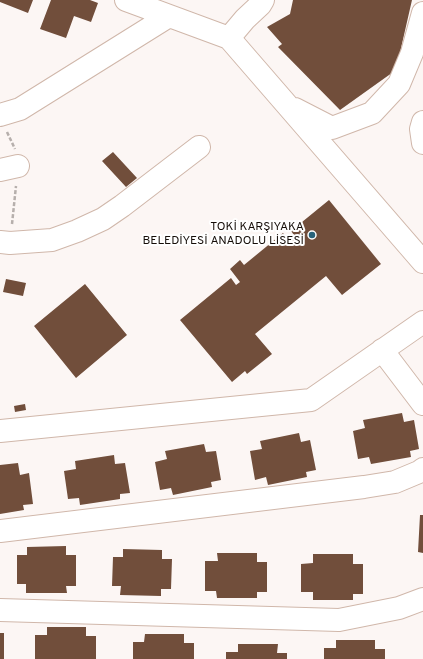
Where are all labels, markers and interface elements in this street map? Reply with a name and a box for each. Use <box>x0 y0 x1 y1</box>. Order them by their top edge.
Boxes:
place label: TOKİ KARŞIYAKA BELEDİYESİ ANADOLU LİSESİ <box>142 221 304 249</box>
marker: TOKİ KARŞIYAKA BELEDİYESİ ANADOLU LİSESİ <box>307 230 317 240</box>

